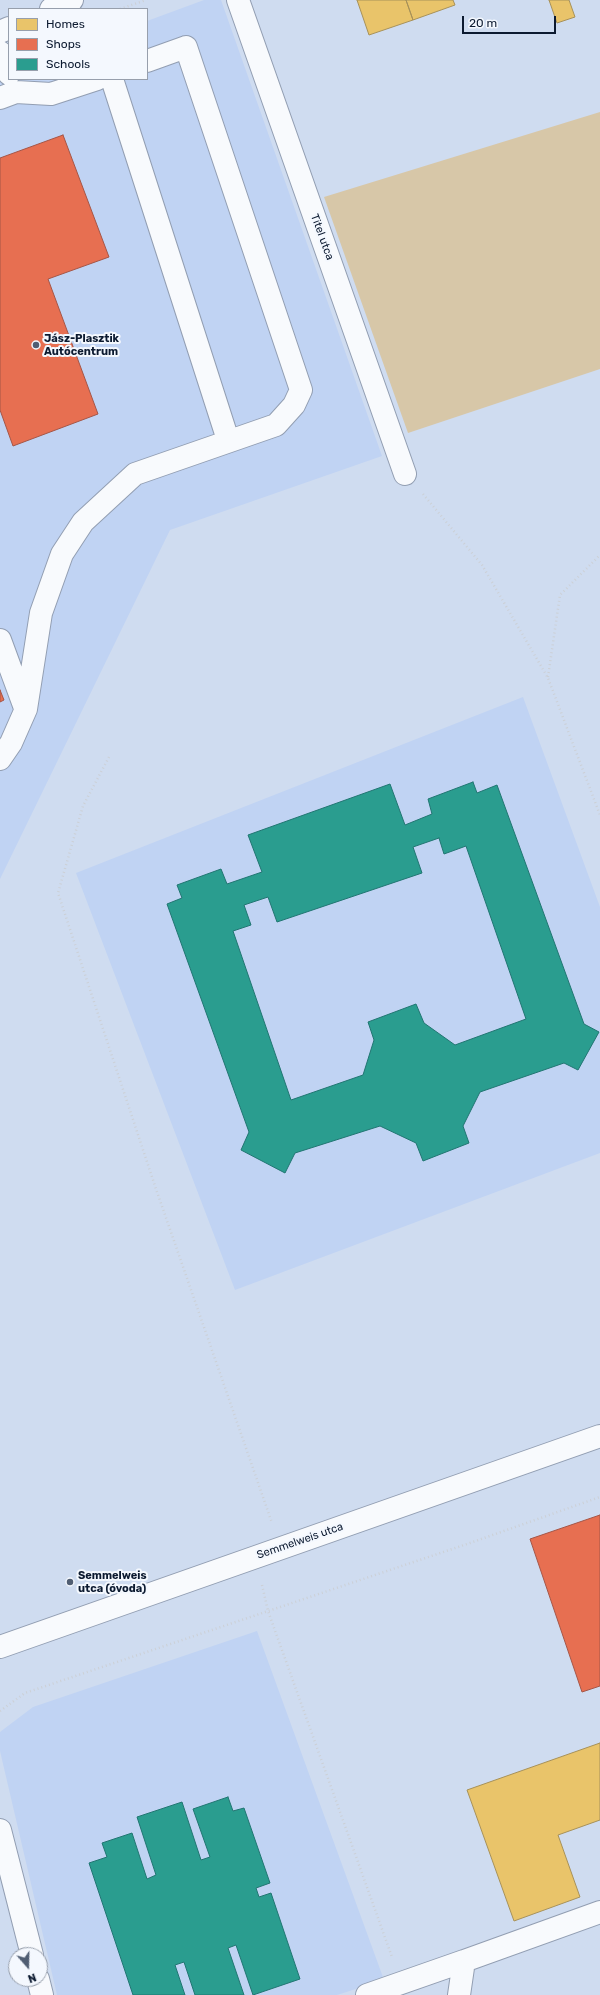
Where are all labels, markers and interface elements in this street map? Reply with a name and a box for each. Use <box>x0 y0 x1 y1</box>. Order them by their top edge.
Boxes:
legend <box>8 8 148 80</box>
scale bar <box>464 8 558 34</box>
text: 20 m <box>469 16 497 30</box>
text: Homes <box>46 17 85 31</box>
text: Shops <box>46 37 81 51</box>
text: Schools <box>46 57 90 71</box>
street label: Titel utca <box>308 212 336 262</box>
place label: Jász-Plasztik Autócentrum <box>44 332 119 358</box>
marker: Jász-Plasztik Autócentrum <box>31 340 41 350</box>
street label: Semmelweis utca <box>255 1520 345 1562</box>
place label: Semmelweis utca (óvoda) <box>78 1569 146 1595</box>
marker: Semmelweis utca (óvoda) <box>65 1577 75 1587</box>
north arrow <box>8 1947 48 1987</box>
text: N <box>26 1970 38 1985</box>

